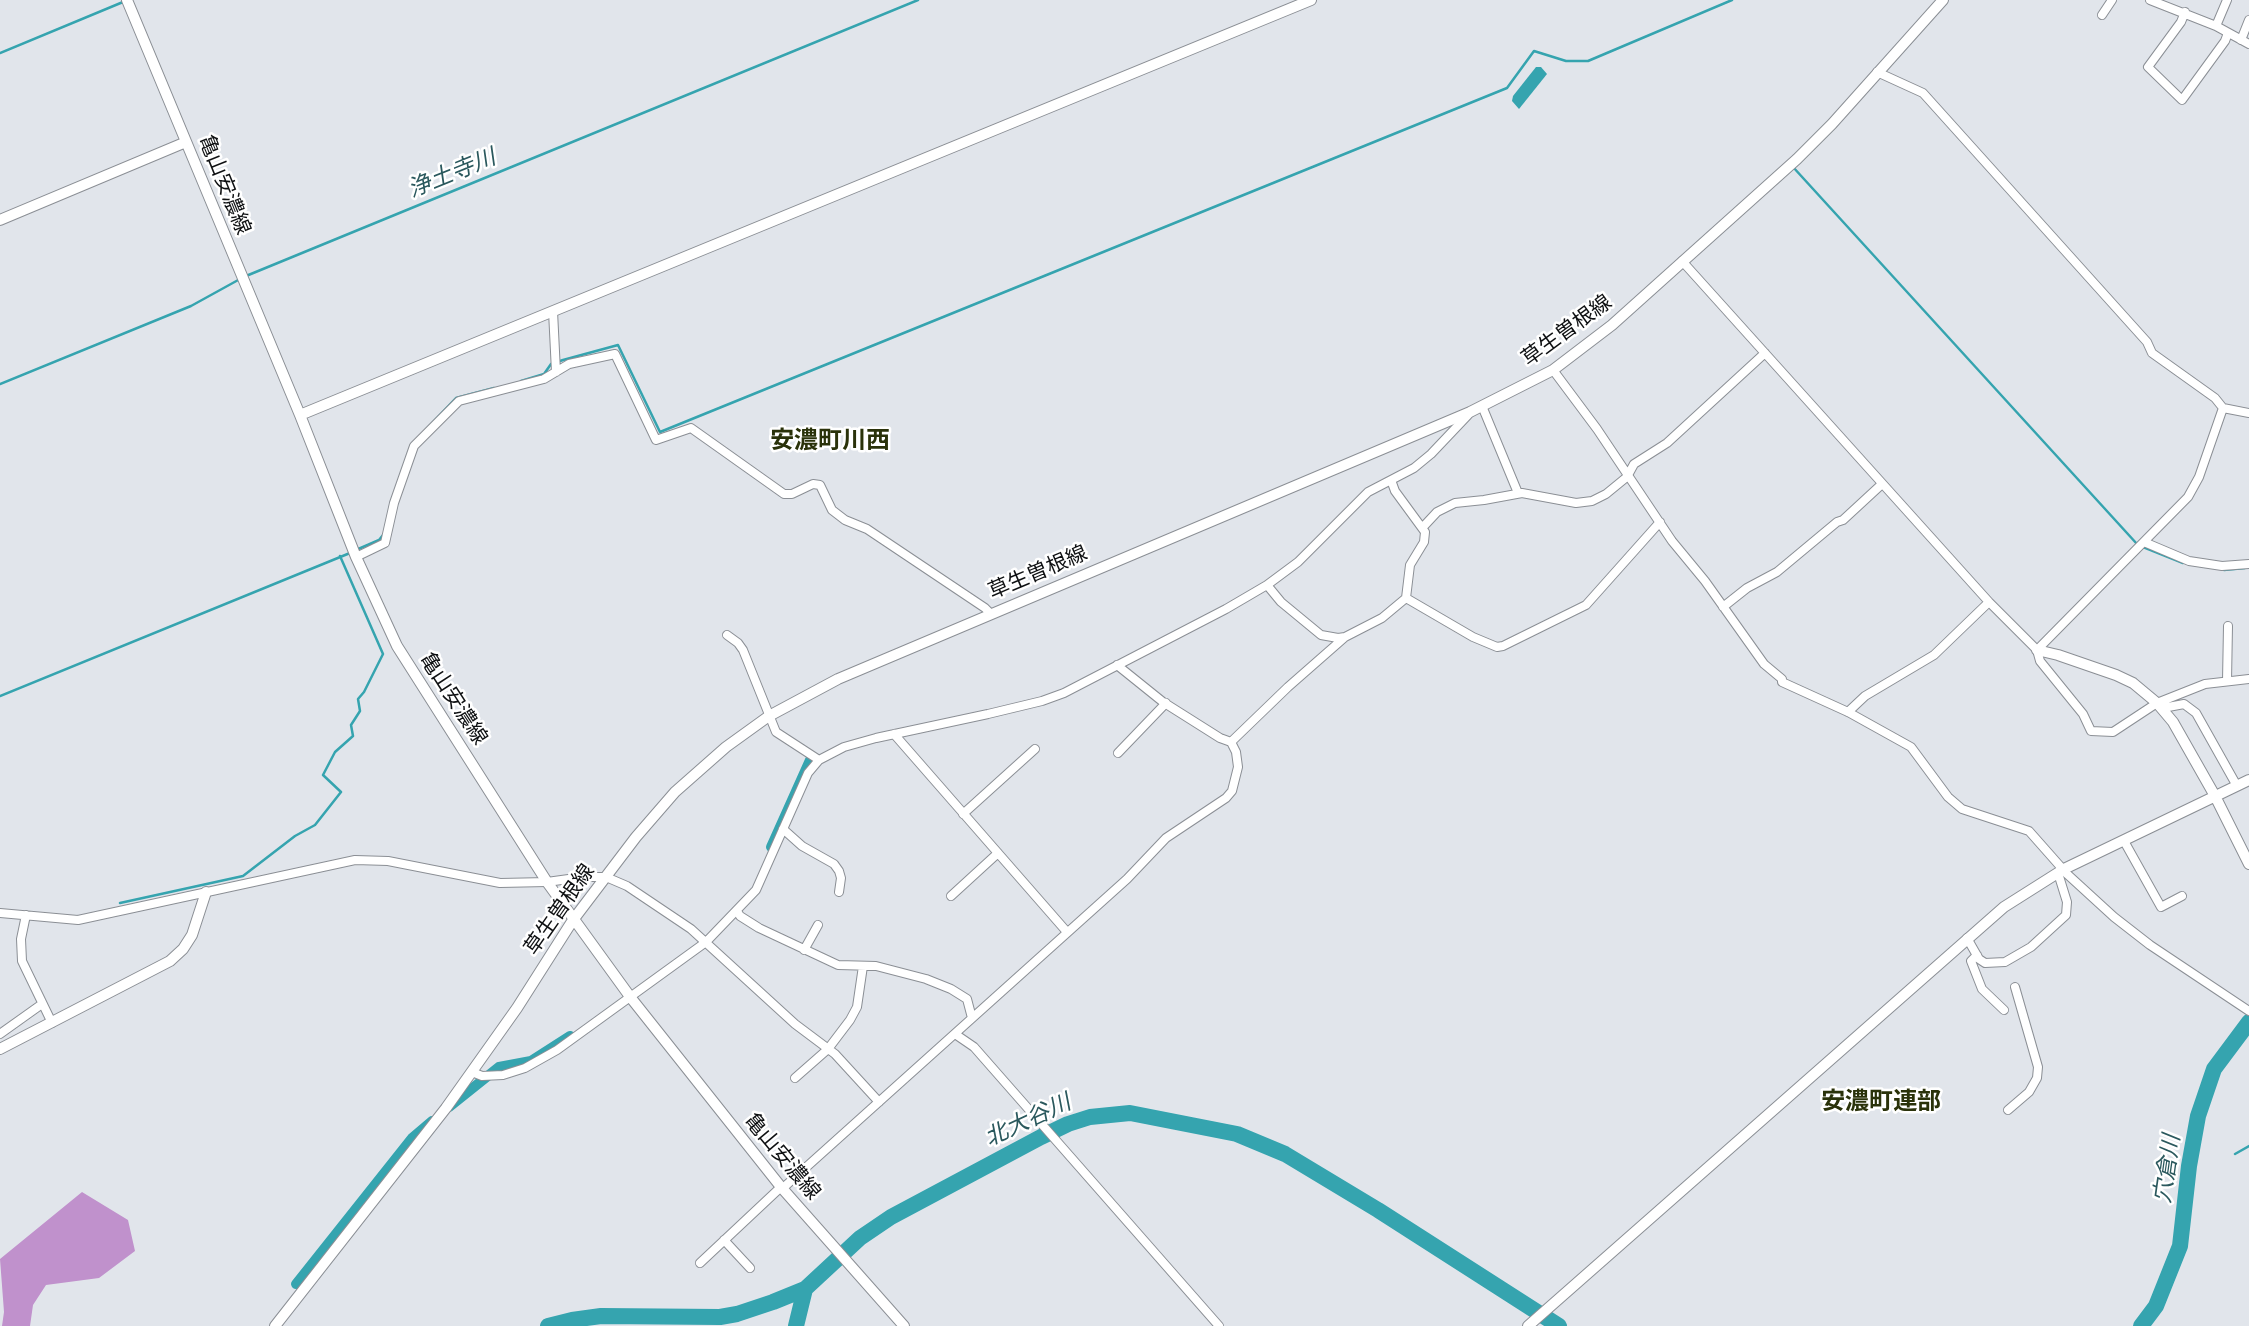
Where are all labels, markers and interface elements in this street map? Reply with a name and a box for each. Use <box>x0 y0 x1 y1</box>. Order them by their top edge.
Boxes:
street label: 亀山安濃線 <box>193 132 255 238</box>
water label: 浄土寺川 <box>404 144 500 204</box>
street label: 草生曽根線 <box>1517 290 1617 372</box>
district label: 安濃町川西 <box>770 427 890 455</box>
street label: 草生曽根線 <box>985 541 1091 605</box>
street label: 亀山安濃線 <box>414 648 492 750</box>
street label: 草生曽根線 <box>520 860 600 960</box>
district label: 安濃町連部 <box>1821 1088 1941 1116</box>
water label: 北大谷川 <box>980 1089 1076 1153</box>
street label: 亀山安濃線 <box>739 1109 825 1205</box>
water label: 穴倉川 <box>2150 1133 2186 1205</box>

